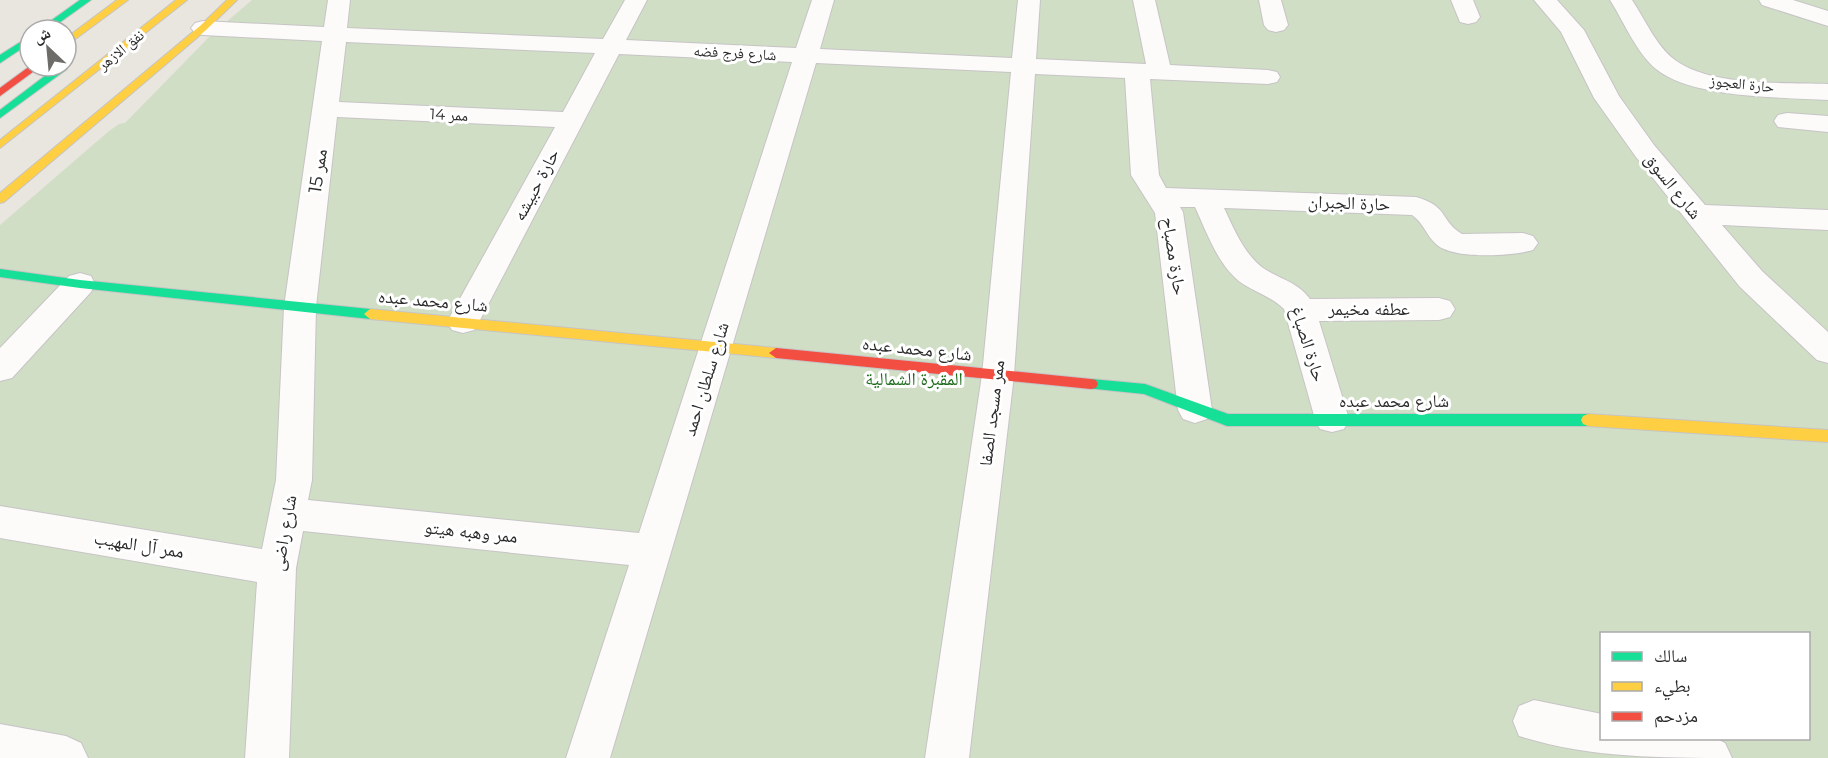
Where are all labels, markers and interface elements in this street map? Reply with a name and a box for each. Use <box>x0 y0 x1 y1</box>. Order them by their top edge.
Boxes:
north arrow <box>18 18 78 78</box>
text: ش <box>30 23 53 47</box>
street label: نفق الازهر <box>93 25 148 75</box>
street label: شارع فرج فضه <box>693 41 777 65</box>
street label: حارة العجوز <box>1708 71 1776 96</box>
street label: ممر 14 <box>429 104 469 125</box>
street label: حارة حبيشه <box>508 145 564 225</box>
street label: ممر 15 <box>304 148 332 194</box>
street label: شارع السوق <box>1640 148 1706 224</box>
street label: حارة الجبران <box>1307 191 1391 215</box>
street label: حارة مصباح <box>1156 216 1191 297</box>
street label: شارع محمد عبده <box>377 285 489 317</box>
street label: عطفه مخيمر <box>1327 298 1410 320</box>
street label: حارة الصباغ <box>1286 304 1330 384</box>
street label: شارع سلطان احمد <box>678 319 734 439</box>
street label: شارع محمد عبده <box>861 332 973 366</box>
street label: ممر مسجد الصفا <box>975 359 1009 467</box>
park label: المقبرة الشمالية <box>865 368 963 390</box>
street label: شارع محمد عبده <box>1339 390 1449 412</box>
street label: شارع راضى <box>267 493 301 573</box>
street label: ممر وهبه هيتو <box>423 516 519 548</box>
street label: ممر آل المهيب <box>92 527 186 563</box>
legend <box>1600 632 1810 740</box>
text: سالك <box>1654 645 1687 667</box>
text: بطيء <box>1654 675 1691 701</box>
text: مزدحم <box>1654 705 1698 728</box>

